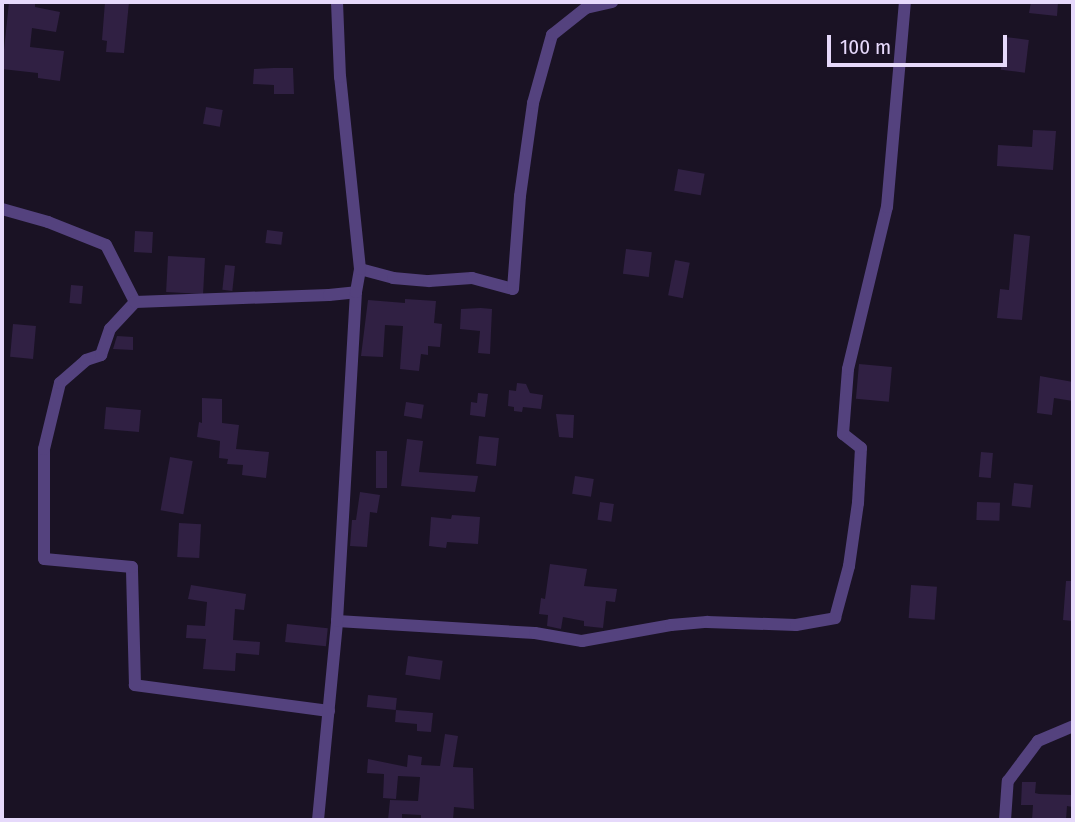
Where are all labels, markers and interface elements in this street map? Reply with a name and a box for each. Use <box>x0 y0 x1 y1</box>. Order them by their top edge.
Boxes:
scale bar <box>830 21 1010 65</box>
text: 100 m <box>840 34 891 60</box>

